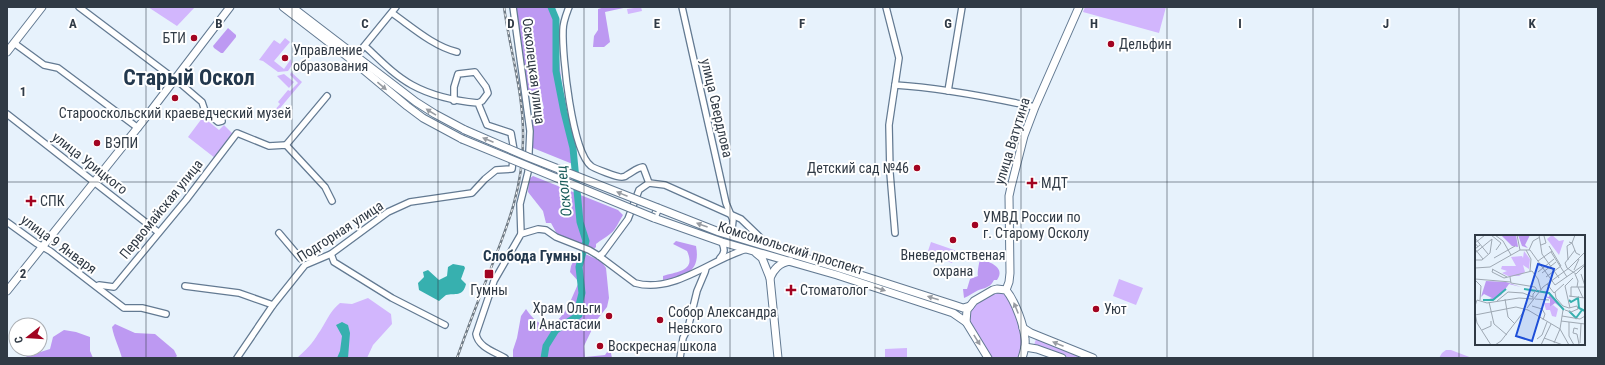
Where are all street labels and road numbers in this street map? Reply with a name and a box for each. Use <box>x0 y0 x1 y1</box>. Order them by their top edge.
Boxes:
street label: Осколецкая улица <box>520 17 548 125</box>
street label: улица Свердлова <box>698 57 736 159</box>
street label: улица Ватутина <box>991 96 1033 186</box>
street label: улица Урицкого <box>49 129 131 197</box>
street label: Первомайская улица <box>116 156 206 262</box>
street label: Подгорная улица <box>294 197 386 265</box>
street label: улица 9 Января <box>18 211 100 277</box>
street label: Комсомольский проспект <box>716 218 866 278</box>

